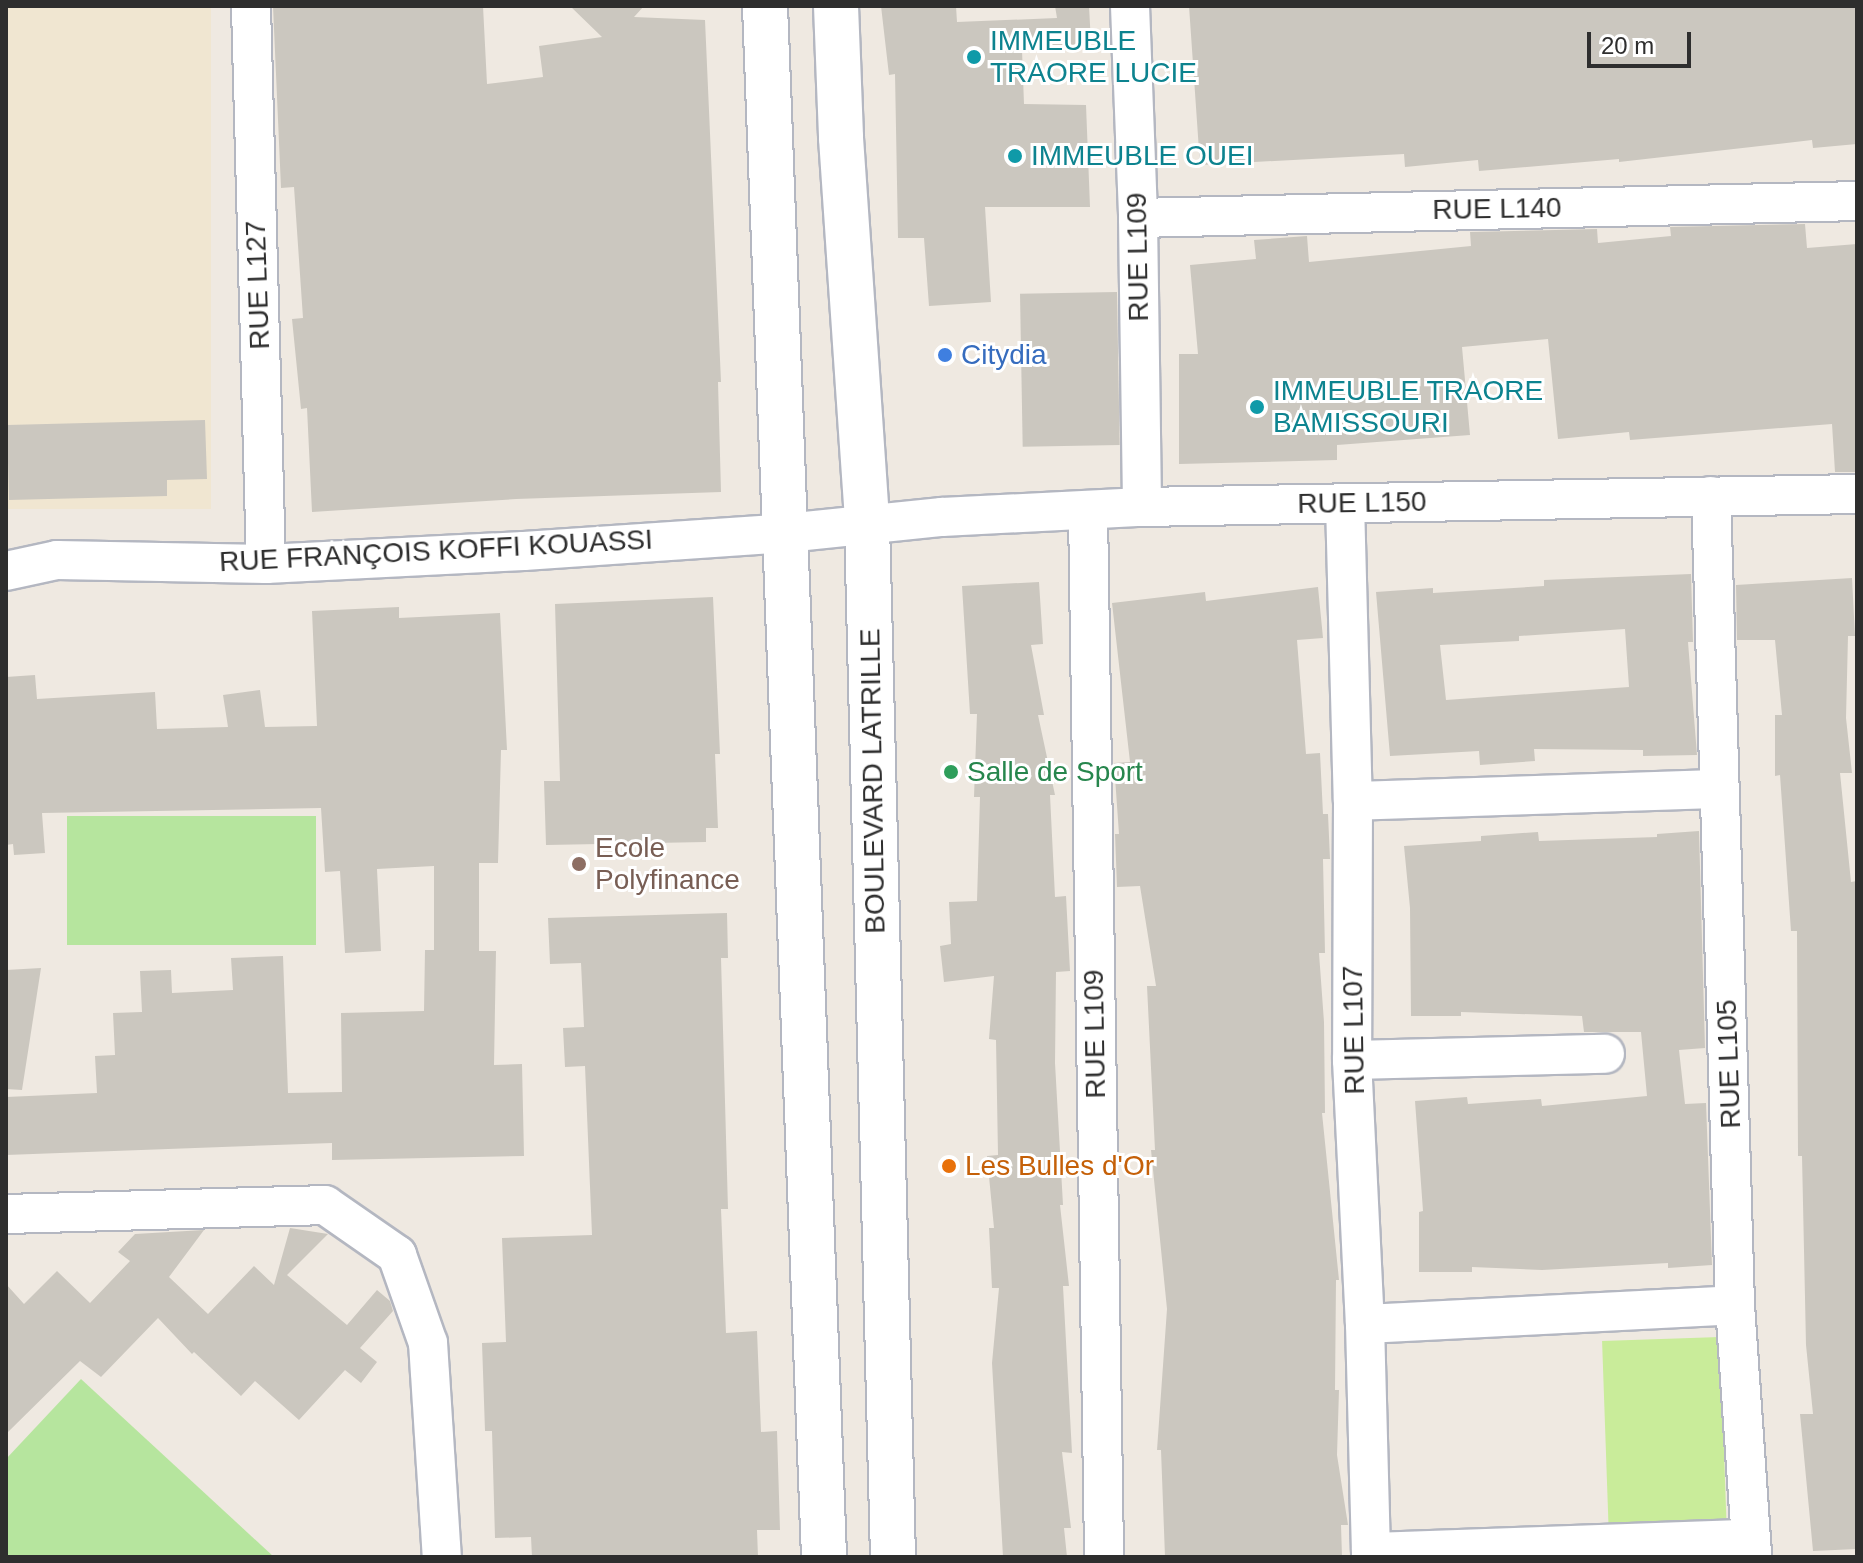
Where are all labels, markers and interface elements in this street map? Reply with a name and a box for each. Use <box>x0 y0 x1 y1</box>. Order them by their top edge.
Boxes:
scale bar <box>1591 16 1695 66</box>
place label: IMMEUBLE TRAORE LUCIE <box>990 24 1197 90</box>
text: 20 m <box>1601 32 1654 59</box>
marker: IMMEUBLE TRAORE LUCIE <box>965 48 983 66</box>
place label: IMMEUBLE OUEI <box>1031 139 1253 173</box>
marker: IMMEUBLE OUEI <box>1006 147 1024 165</box>
street label: RUE L140 <box>1432 191 1562 227</box>
street label: RUE L109 <box>1120 192 1156 322</box>
street label: RUE L127 <box>239 220 277 350</box>
place label: Citydia <box>961 338 1047 372</box>
marker: Citydia <box>936 346 954 364</box>
place label: IMMEUBLE TRAORE BAMISSOURI <box>1273 374 1544 440</box>
marker: IMMEUBLE TRAORE BAMISSOURI <box>1248 398 1266 416</box>
street label: RUE L150 <box>1297 485 1427 521</box>
street label: RUE FRANÇOIS KOFFI KOUASSI <box>218 523 654 579</box>
street label: BOULEVARD LATRILLE <box>854 628 892 934</box>
place label: Salle de Sport <box>967 755 1143 789</box>
marker: Salle de Sport <box>942 763 960 781</box>
place label: Ecole Polyfinance <box>595 831 740 897</box>
marker: Ecole Polyfinance <box>570 855 588 873</box>
street label: RUE L107 <box>1336 965 1372 1095</box>
street label: RUE L109 <box>1077 969 1113 1099</box>
street label: RUE L105 <box>1710 999 1748 1129</box>
place label: Les Bulles d'Or <box>965 1149 1154 1183</box>
marker: Les Bulles d'Or <box>940 1157 958 1175</box>

